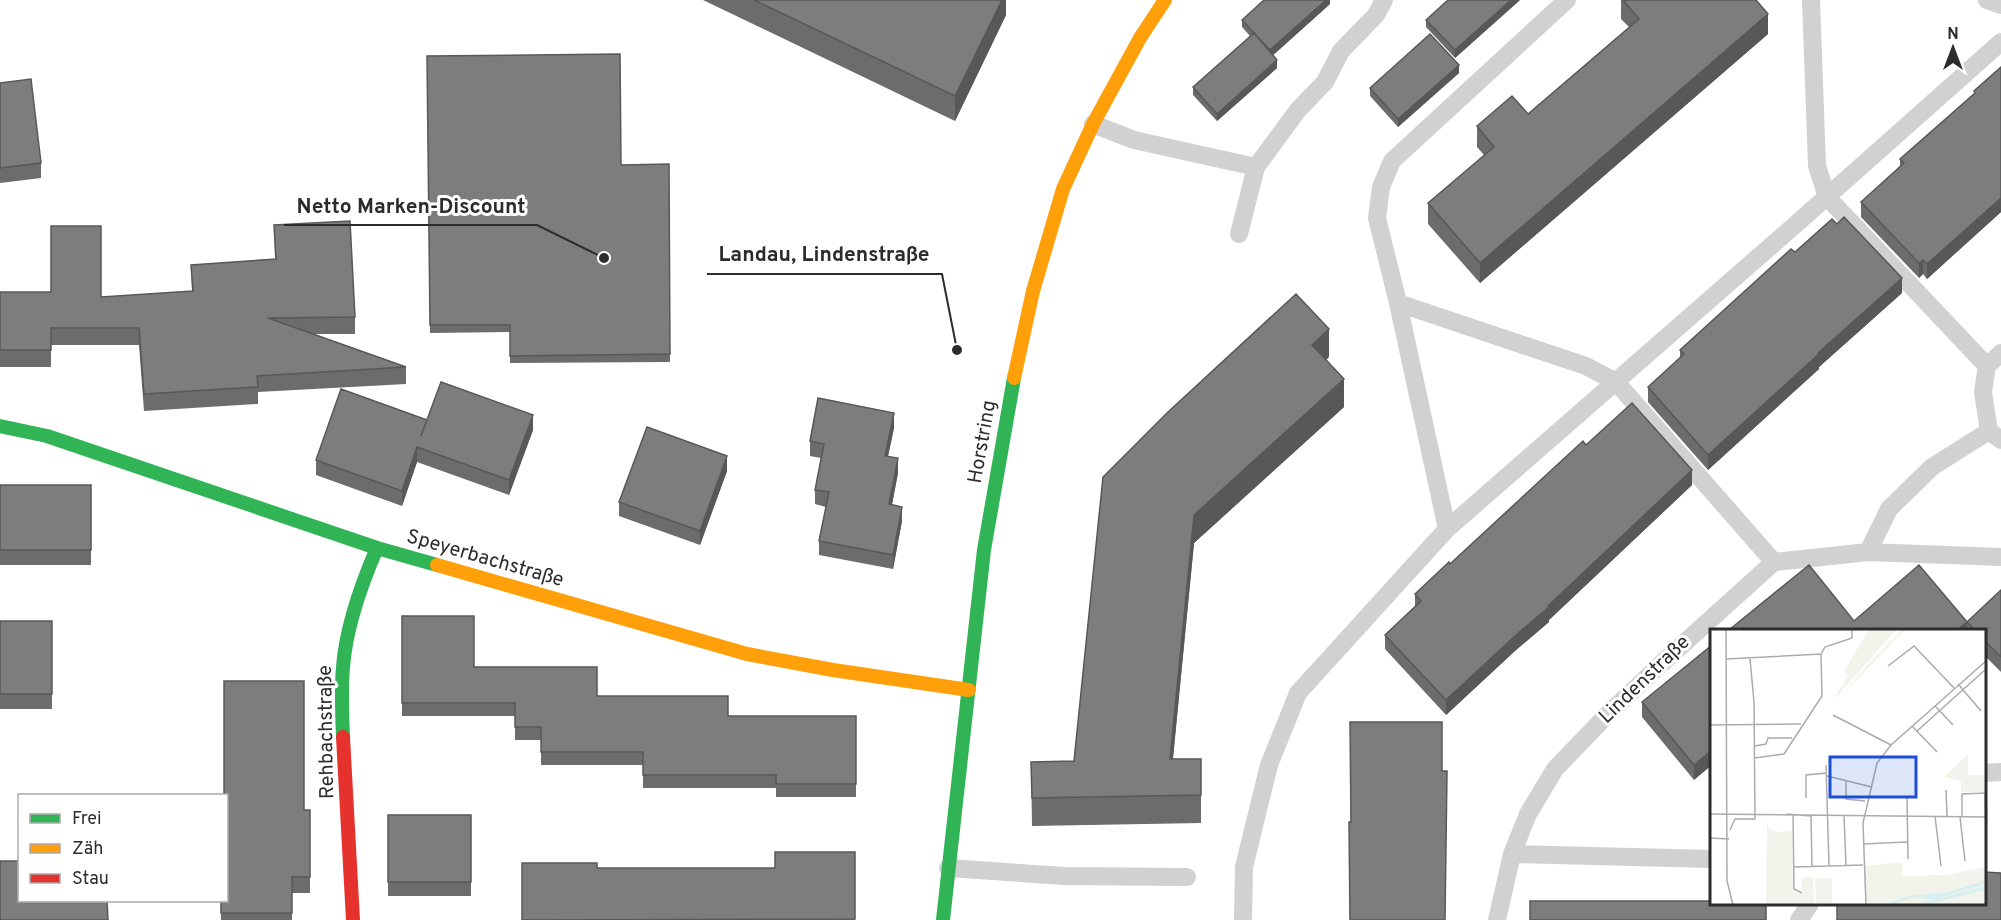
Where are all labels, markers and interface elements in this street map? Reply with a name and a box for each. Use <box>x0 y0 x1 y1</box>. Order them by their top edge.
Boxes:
north arrow <box>1923 18 1983 78</box>
text: N <box>1947 25 1959 45</box>
callout: Netto Marken-Discount <box>284 186 537 225</box>
text: Netto Marken-Discount <box>297 194 525 221</box>
callout: Landau, Lindenstraße <box>707 235 942 274</box>
text: Landau, Lindenstraße <box>718 242 930 269</box>
street label: Horstring <box>963 398 1003 486</box>
street label: Speyerbachstraße <box>403 524 567 594</box>
inset map <box>1710 629 1986 905</box>
street label: Lindenstraße <box>1594 630 1696 730</box>
street label: Rehbachstraße <box>313 665 341 799</box>
legend <box>18 794 228 902</box>
text: Frei <box>72 808 102 831</box>
text: Zäh <box>72 838 103 861</box>
text: Stau <box>72 868 109 891</box>

